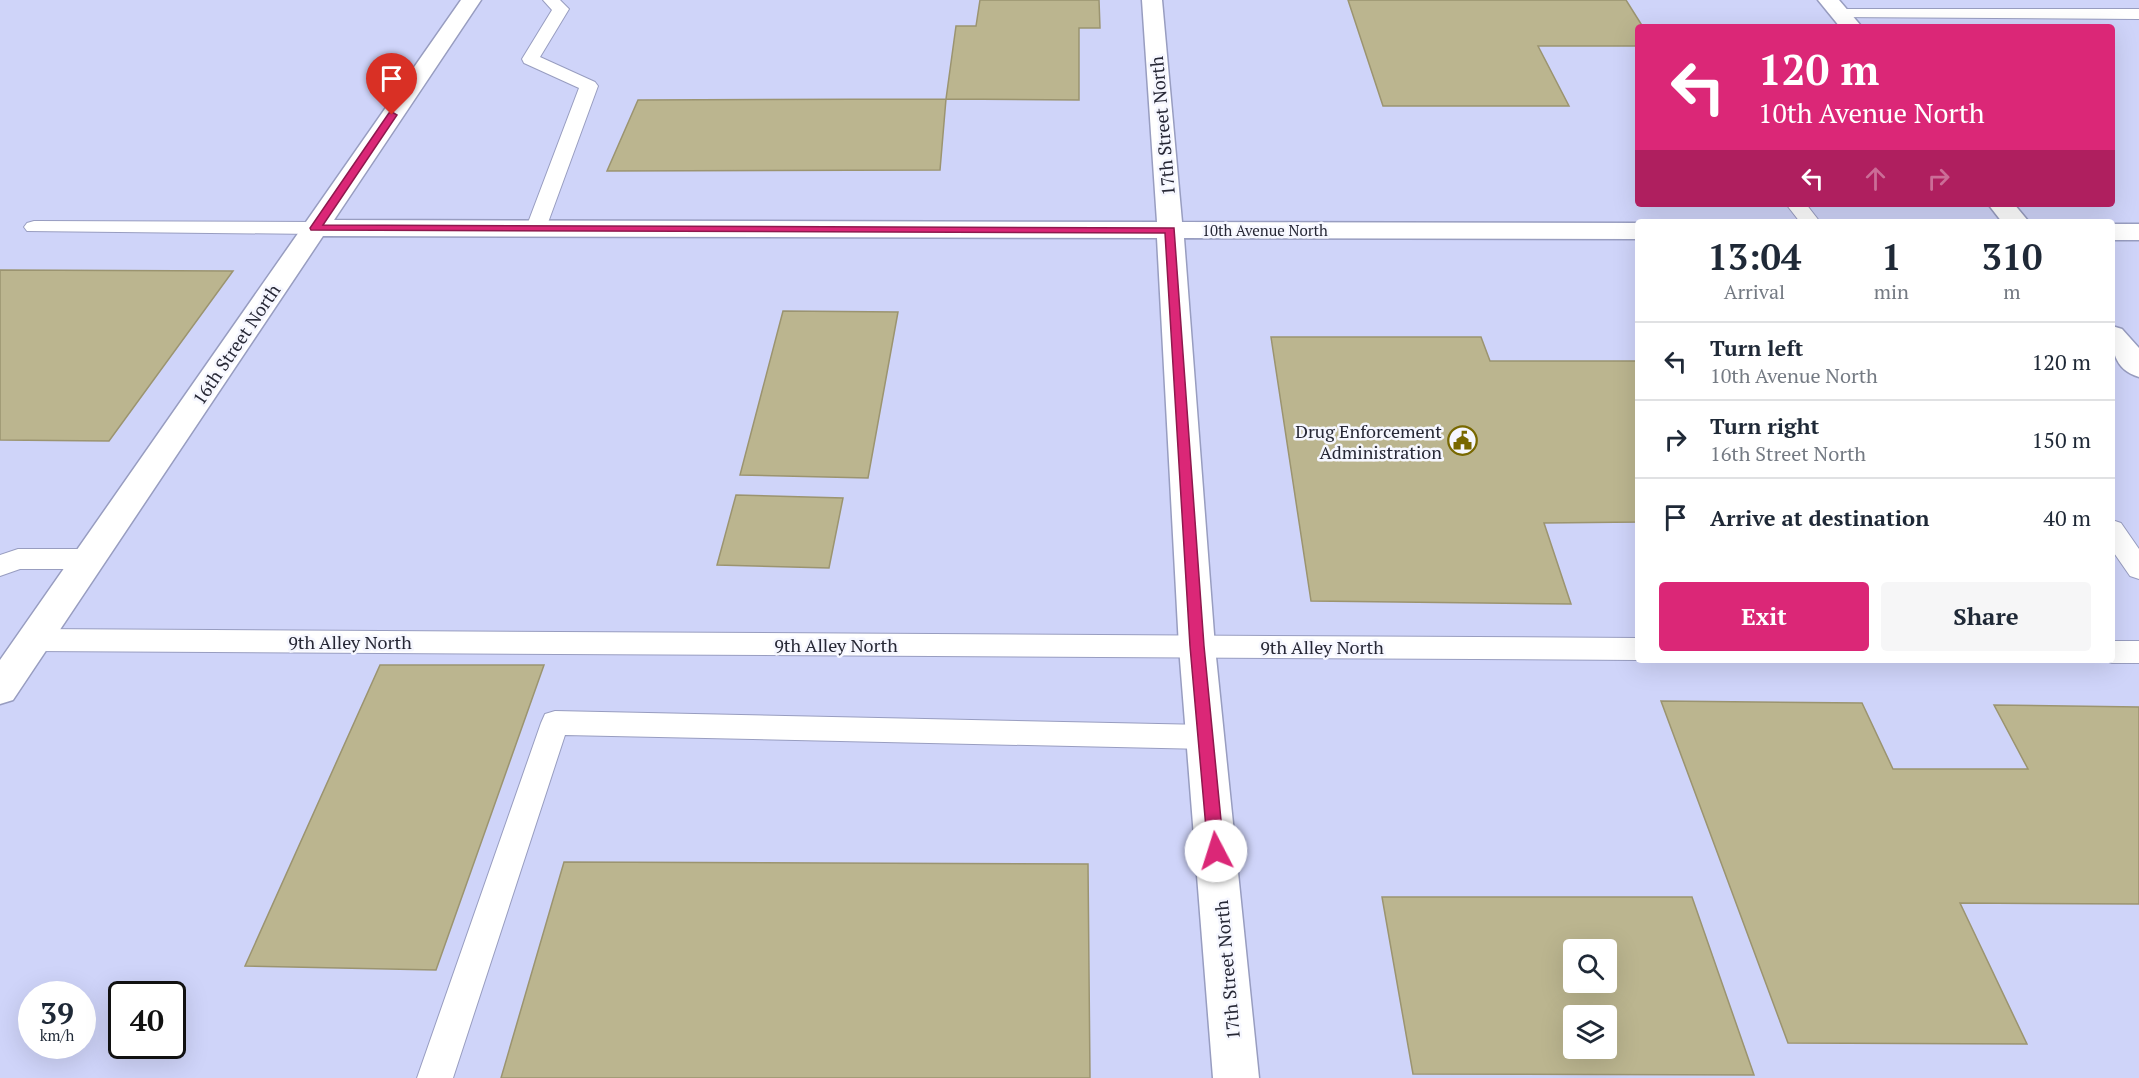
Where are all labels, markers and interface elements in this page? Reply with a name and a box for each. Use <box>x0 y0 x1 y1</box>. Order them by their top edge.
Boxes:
text: 120 m <box>1758 41 1879 97</box>
icon: left <box>1659 48 1737 126</box>
pin <box>366 53 417 115</box>
street label: 17th Street North <box>1144 55 1180 197</box>
icon: arrive <box>375 62 408 95</box>
text: 10th Avenue North <box>1758 95 1985 131</box>
icon: left <box>1796 162 1829 195</box>
icon: ahead <box>1859 162 1892 195</box>
icon: right <box>1922 162 1955 195</box>
street label: 10th Avenue North <box>1202 220 1328 240</box>
text: 13:04 <box>1708 233 1801 280</box>
text: 1 <box>1881 233 1902 280</box>
text: 310 <box>1981 233 2042 280</box>
text: Arrival <box>1724 278 1785 305</box>
text: min <box>1874 278 1909 305</box>
text: m <box>2003 278 2021 305</box>
street label: 16th Street North <box>187 279 285 409</box>
text: Turn left <box>1710 333 1803 362</box>
icon: left <box>1659 345 1692 378</box>
text: 120 m <box>2031 347 2091 376</box>
text: 10th Avenue North <box>1710 362 1878 389</box>
text: Turn right <box>1710 411 1819 440</box>
place label: Drug Enforcement Administration <box>1295 419 1442 464</box>
icon: right <box>1659 423 1692 456</box>
public building icon: Drug Enforcement Administration <box>1447 425 1479 457</box>
text: 150 m <box>2031 425 2091 454</box>
text: 16th Street North <box>1710 440 1866 467</box>
icon: arrive <box>1659 501 1692 534</box>
text: Arrive at destination <box>1710 503 1929 532</box>
text: 40 m <box>2043 503 2091 532</box>
button: Exit <box>1659 582 1869 651</box>
button: Share <box>1881 582 2091 651</box>
street label: 9th Alley North <box>288 630 412 654</box>
street label: 9th Alley North <box>774 633 898 657</box>
street label: 9th Alley North <box>1260 635 1384 659</box>
position arrow <box>1184 819 1248 883</box>
street label: 17th Street North <box>1209 899 1245 1041</box>
map controls <box>1563 939 1617 1059</box>
button: search <box>1563 939 1617 993</box>
speed limit sign: 40 <box>108 981 186 1059</box>
text: 39 <box>40 993 74 1033</box>
button: layers <box>1563 1005 1617 1059</box>
text: km/h <box>40 1025 74 1045</box>

